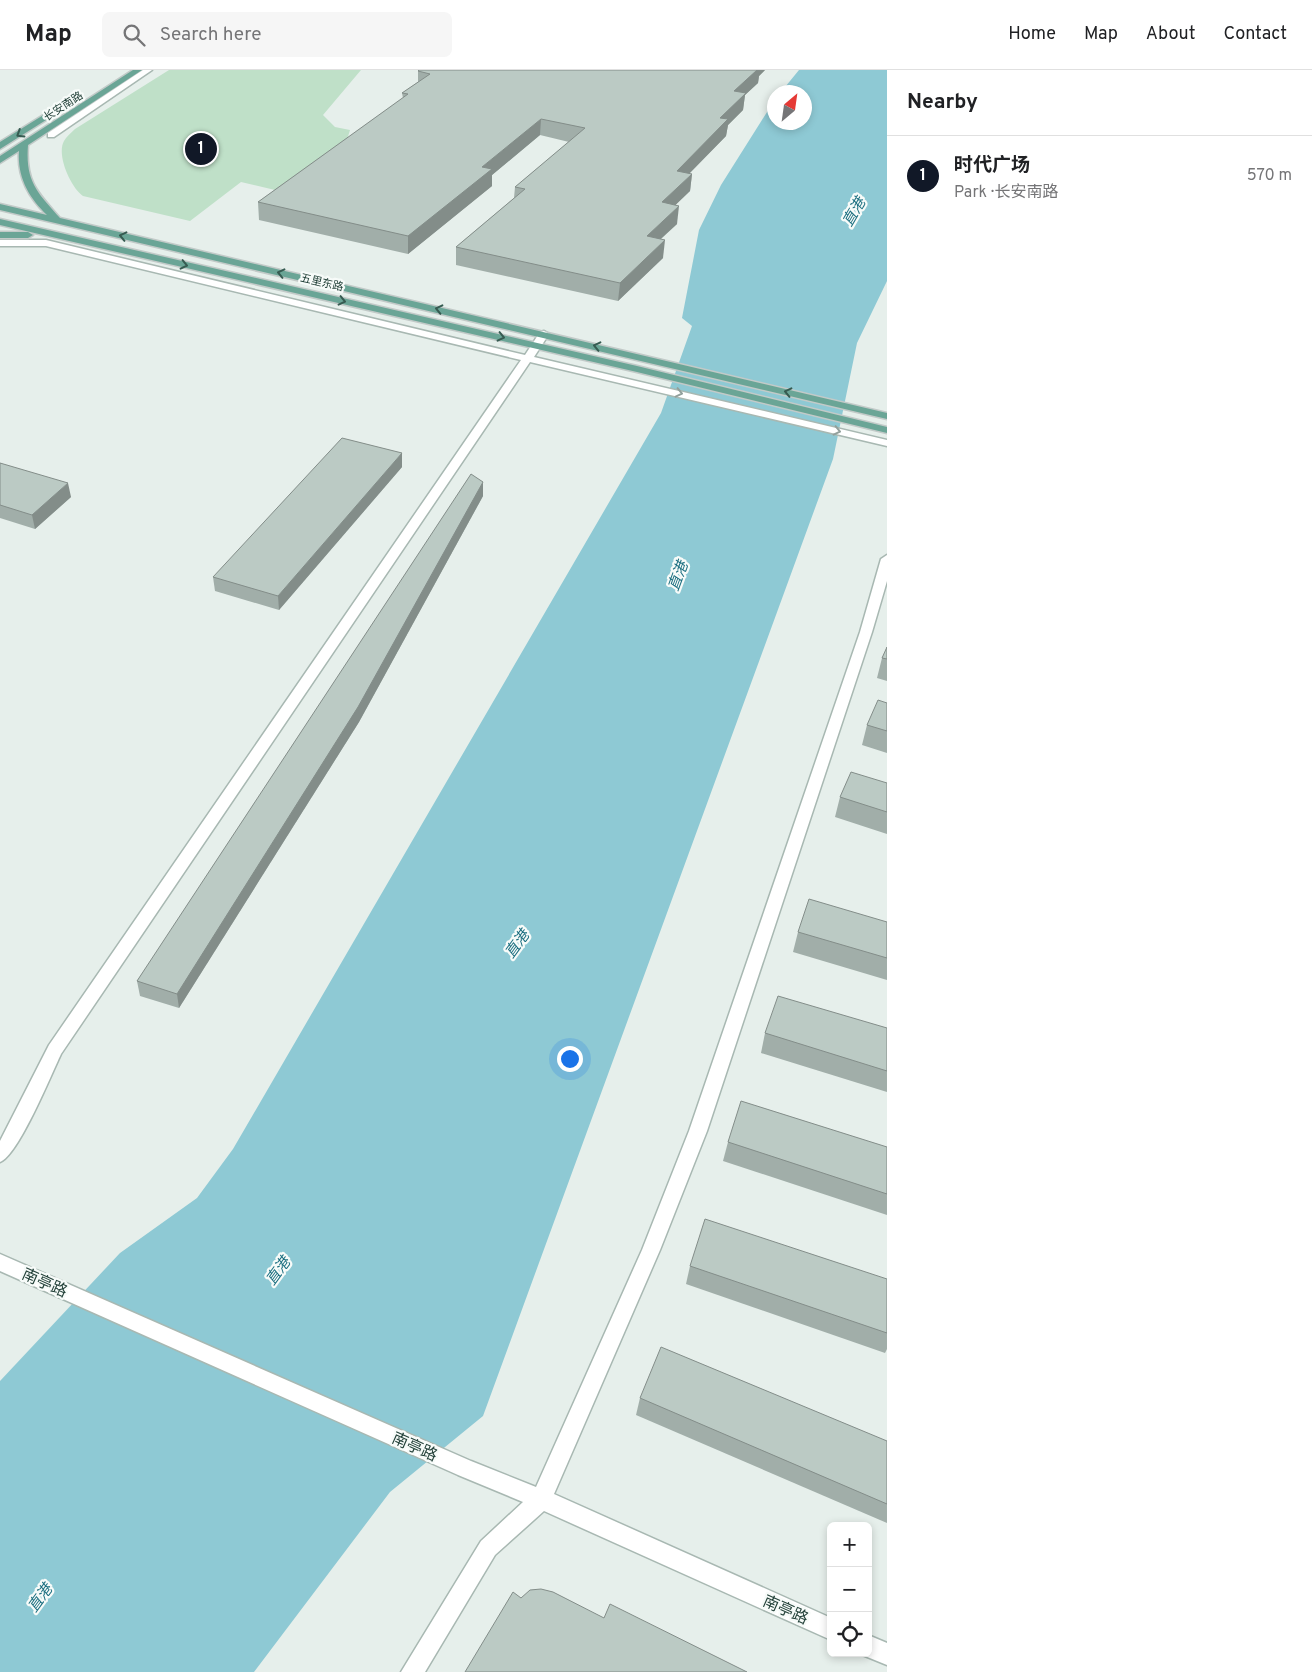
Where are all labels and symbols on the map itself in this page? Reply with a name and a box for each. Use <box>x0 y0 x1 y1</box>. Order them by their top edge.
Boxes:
north arrow <box>767 85 812 130</box>
street label: 长安南路 <box>41 89 86 125</box>
one-way arrow <box>17 127 26 137</box>
pin: 1 <box>185 130 217 168</box>
water label: 直港 <box>840 193 872 230</box>
one-way arrow <box>118 231 127 242</box>
one-way arrow <box>179 259 188 270</box>
one-way arrow <box>276 268 285 279</box>
street label: 五里东路 <box>299 271 345 295</box>
one-way arrow <box>338 295 347 306</box>
one-way arrow <box>435 304 444 315</box>
one-way arrow <box>496 331 505 342</box>
one-way arrow <box>593 341 602 352</box>
one-way arrow <box>674 387 683 398</box>
one-way arrow <box>784 387 793 398</box>
one-way arrow <box>832 425 841 436</box>
water label: 直港 <box>665 557 694 594</box>
water label: 直港 <box>502 926 536 963</box>
your location <box>557 1046 583 1072</box>
water label: 直港 <box>263 1253 297 1290</box>
street label: 南亭路 <box>18 1265 70 1303</box>
street label: 南亭路 <box>388 1429 440 1467</box>
water label: 直港 <box>25 1580 59 1617</box>
street label: 南亭路 <box>759 1592 811 1630</box>

